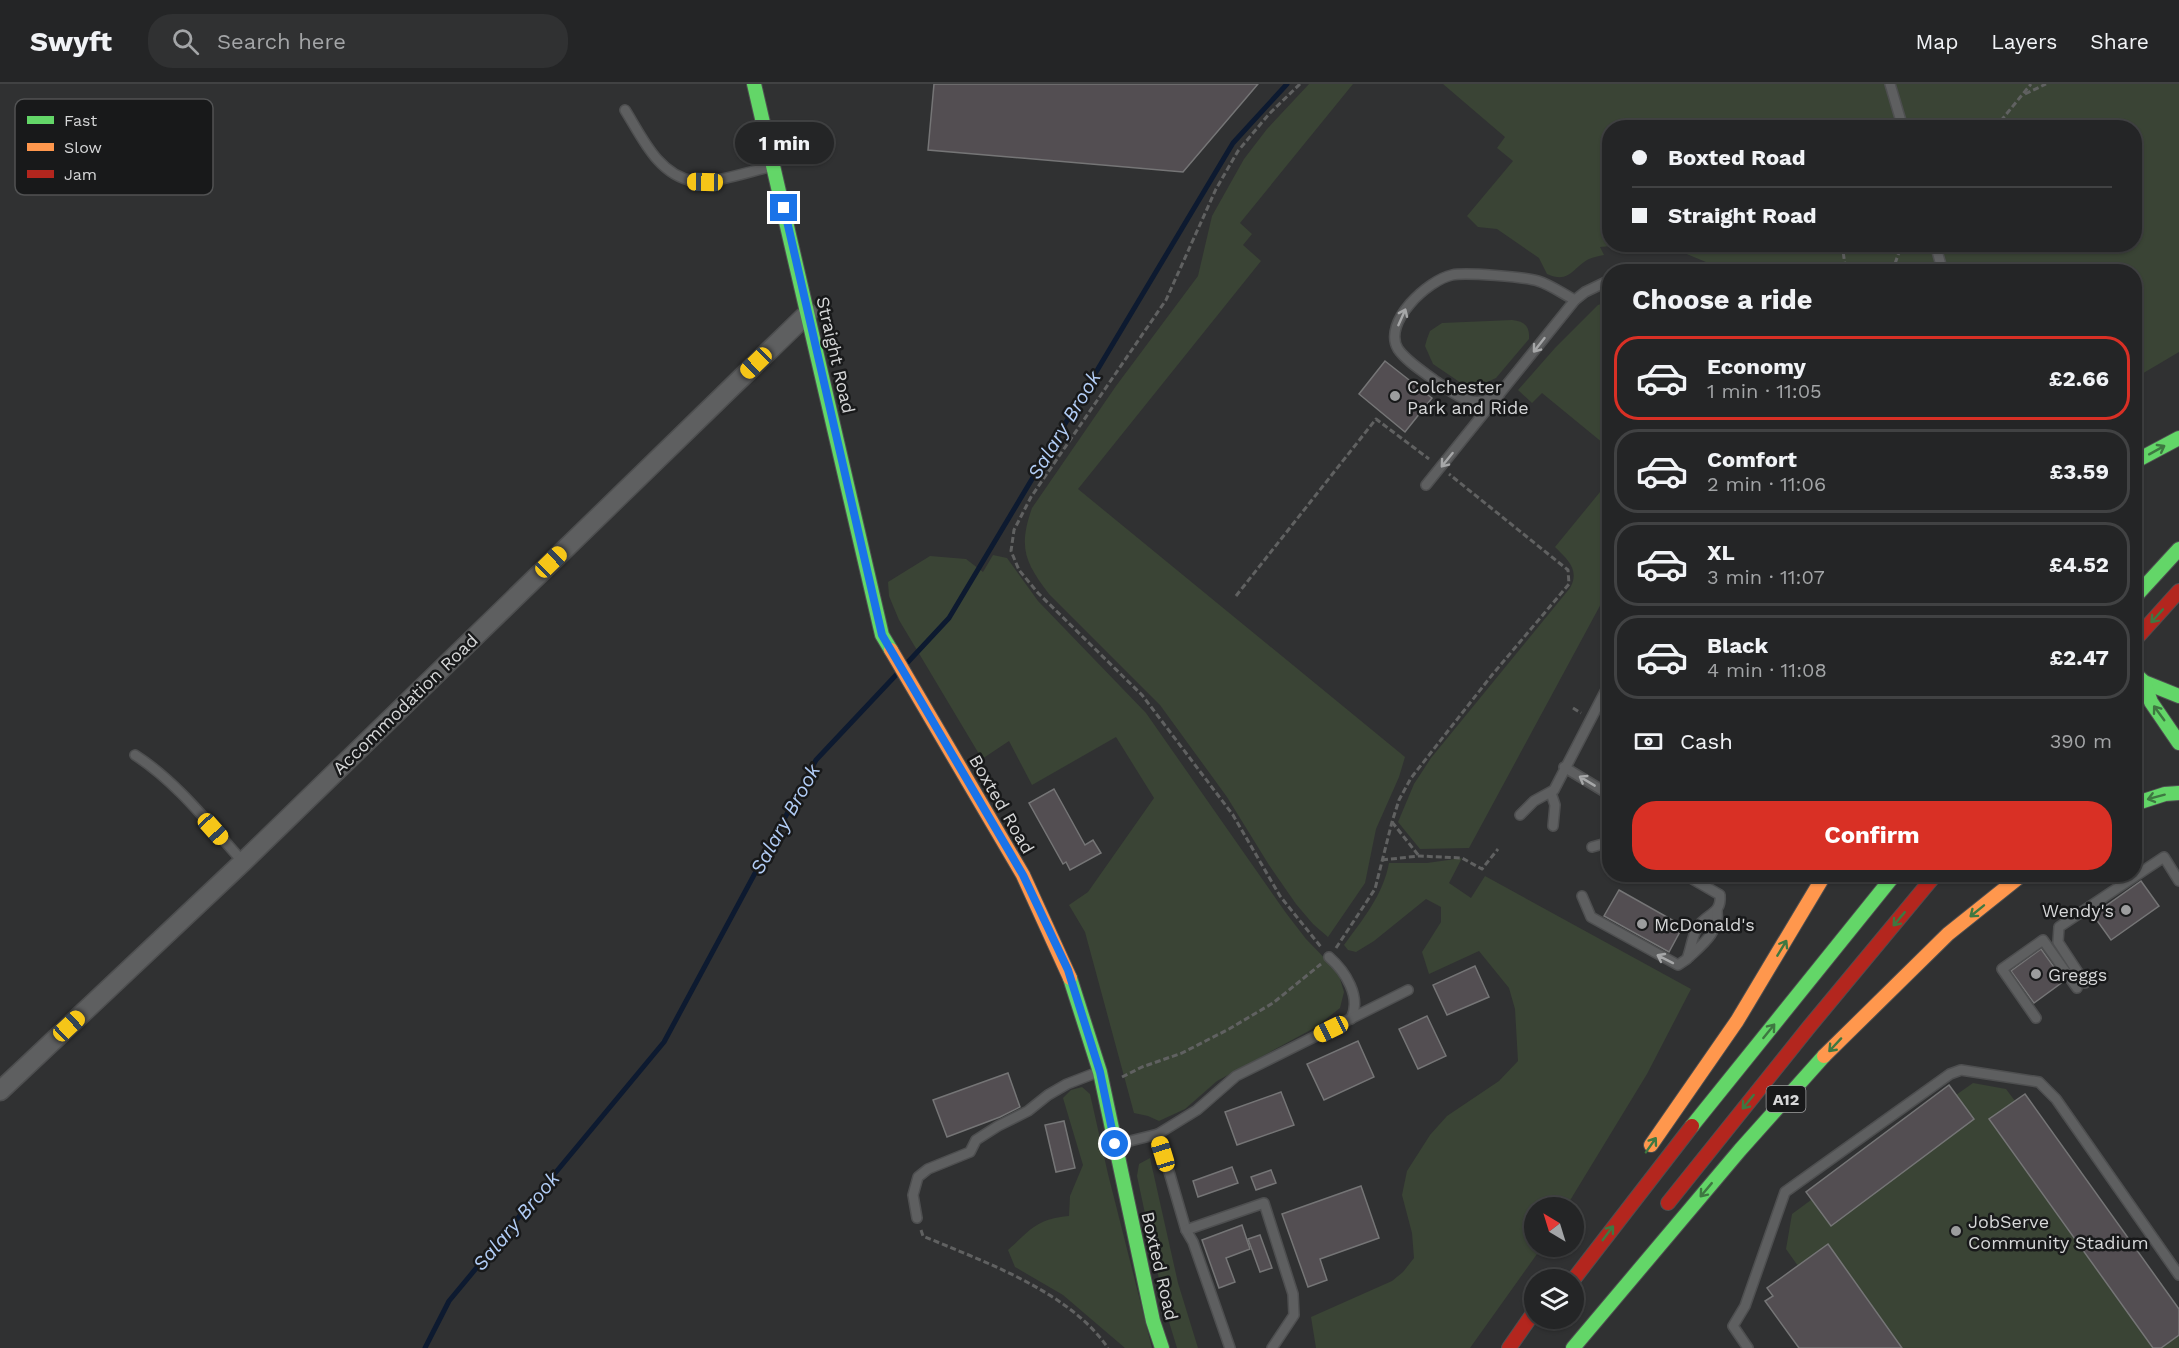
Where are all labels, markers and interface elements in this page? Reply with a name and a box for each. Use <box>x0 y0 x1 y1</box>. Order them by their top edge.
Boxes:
search box <box>148 14 568 68</box>
text: Swyft <box>30 25 112 58</box>
icon: search <box>169 25 202 58</box>
text: Search here <box>217 29 346 54</box>
text: Map <box>1915 29 1958 54</box>
text: Layers <box>1991 29 2057 54</box>
text: Share <box>2090 29 2149 54</box>
legend <box>15 99 213 195</box>
text: Fast <box>64 111 97 130</box>
callout: 1 min <box>734 121 834 163</box>
text: 1 min <box>759 131 810 155</box>
text: Slow <box>64 138 102 157</box>
text: Boxted Road <box>1668 145 1806 170</box>
text: Jam <box>64 165 97 184</box>
car <box>687 173 723 191</box>
route end <box>770 194 797 221</box>
text: Straight Road <box>1668 203 1817 228</box>
text: Choose a ride <box>1632 284 1812 316</box>
street label: Straight Road <box>812 294 860 416</box>
one-way arrow <box>1397 308 1408 326</box>
one-way arrow <box>1532 337 1545 353</box>
car <box>737 344 775 382</box>
icon: car <box>1635 351 1689 405</box>
text: Economy <box>1707 354 1806 379</box>
water label: Salary Brook <box>1022 365 1106 484</box>
text: £2.66 <box>2049 366 2109 391</box>
place label: Colchester Park and Ride <box>1407 376 1529 418</box>
text: 1 min · 11:05 <box>1707 379 1822 403</box>
marker: Colchester Park and Ride <box>1388 389 1402 403</box>
icon: car <box>1635 444 1689 498</box>
one-way arrow <box>2148 444 2165 456</box>
text: Comfort <box>1707 447 1797 472</box>
one-way arrow <box>1440 452 1453 468</box>
text: £3.59 <box>2050 459 2109 484</box>
text: 2 min · 11:06 <box>1707 472 1826 496</box>
icon: car <box>1635 537 1689 591</box>
text: XL <box>1707 540 1735 565</box>
car <box>532 543 570 581</box>
text: £4.52 <box>2049 552 2109 577</box>
text: 3 min · 11:07 <box>1707 565 1825 589</box>
one-way arrow <box>2150 608 2164 623</box>
street label: Accommodation Road <box>328 629 482 779</box>
icon: car <box>1635 630 1689 684</box>
text: Black <box>1707 633 1768 658</box>
text: £2.47 <box>2049 645 2109 670</box>
text: 4 min · 11:08 <box>1707 658 1827 682</box>
one-way arrow <box>2153 706 2165 722</box>
icon: cash <box>1632 725 1665 758</box>
text: Cash <box>1680 729 1733 754</box>
text: 390 m <box>2050 729 2112 753</box>
street label: Boxted Road <box>965 751 1039 857</box>
water label: Salary Brook <box>745 759 826 878</box>
one-way arrow <box>1579 775 1596 787</box>
one-way arrow <box>2147 791 2166 803</box>
button: Confirm <box>1632 801 2112 870</box>
car <box>194 810 232 848</box>
place label: Wendy's <box>2042 900 2114 921</box>
marker: Wendy's <box>2119 903 2133 917</box>
one-way arrow <box>1970 904 1985 918</box>
one-way arrow <box>1892 911 1906 926</box>
place label: McDonald's <box>1654 914 1755 935</box>
marker: McDonald's <box>1635 917 1649 931</box>
one-way arrow <box>1776 940 1788 957</box>
one-way arrow <box>1657 952 1675 964</box>
place label: Greggs <box>2048 964 2107 985</box>
marker: Greggs <box>2029 967 2043 981</box>
car <box>50 1007 88 1045</box>
car <box>1311 1013 1351 1045</box>
one-way arrow <box>1762 1023 1775 1039</box>
one-way arrow <box>1828 1037 1842 1052</box>
road number: A12 <box>1766 1086 1806 1112</box>
one-way arrow <box>1741 1094 1754 1110</box>
route start <box>1101 1130 1128 1157</box>
car <box>1149 1134 1177 1174</box>
one-way arrow <box>1645 1138 1657 1154</box>
water label: Salary Brook <box>467 1166 565 1276</box>
one-way arrow <box>1699 1182 1712 1198</box>
north arrow <box>1524 1197 1584 1257</box>
map controls <box>1524 1197 1584 1329</box>
street label: Boxted Road <box>1137 1210 1183 1322</box>
place label: JobServe Community Stadium <box>1968 1211 2149 1253</box>
marker: JobServe Community Stadium <box>1949 1224 1963 1238</box>
one-way arrow <box>1601 1225 1614 1241</box>
button: layers <box>1524 1269 1584 1329</box>

